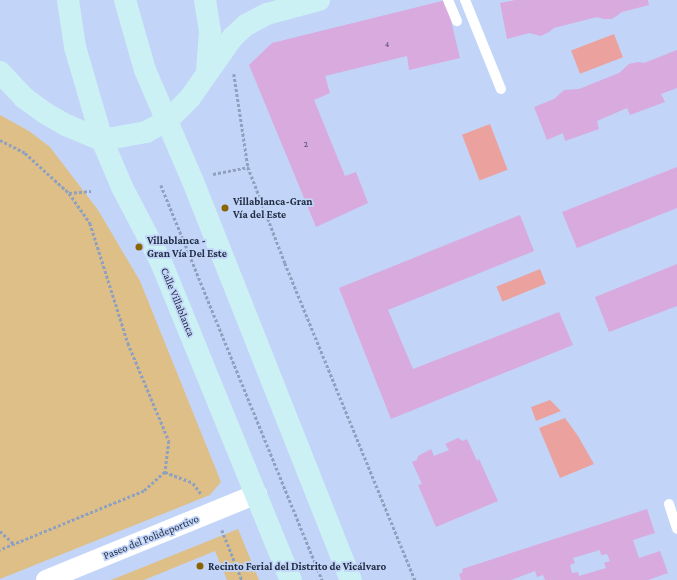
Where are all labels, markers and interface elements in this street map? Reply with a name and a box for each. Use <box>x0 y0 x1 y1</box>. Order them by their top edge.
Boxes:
house number: 4 <box>385 39 389 49</box>
house number: 2 <box>304 139 308 149</box>
place label: Villablanca-Gran Vía del Este <box>233 195 313 221</box>
marker: Villablanca-Gran Vía del Este <box>220 203 230 213</box>
place label: Villablanca - Gran Vía Del Este <box>147 234 227 260</box>
marker: Villablanca - Gran Vía Del Este <box>134 242 144 252</box>
street label: Calle Villablanca <box>158 266 198 338</box>
street label: Paseo del Polideportivo <box>101 512 201 562</box>
place label: Recinto Ferial del Distrito de Vicálvaro <box>208 559 386 573</box>
marker: Recinto Ferial del Distrito de Vicálvaro <box>195 561 205 571</box>

